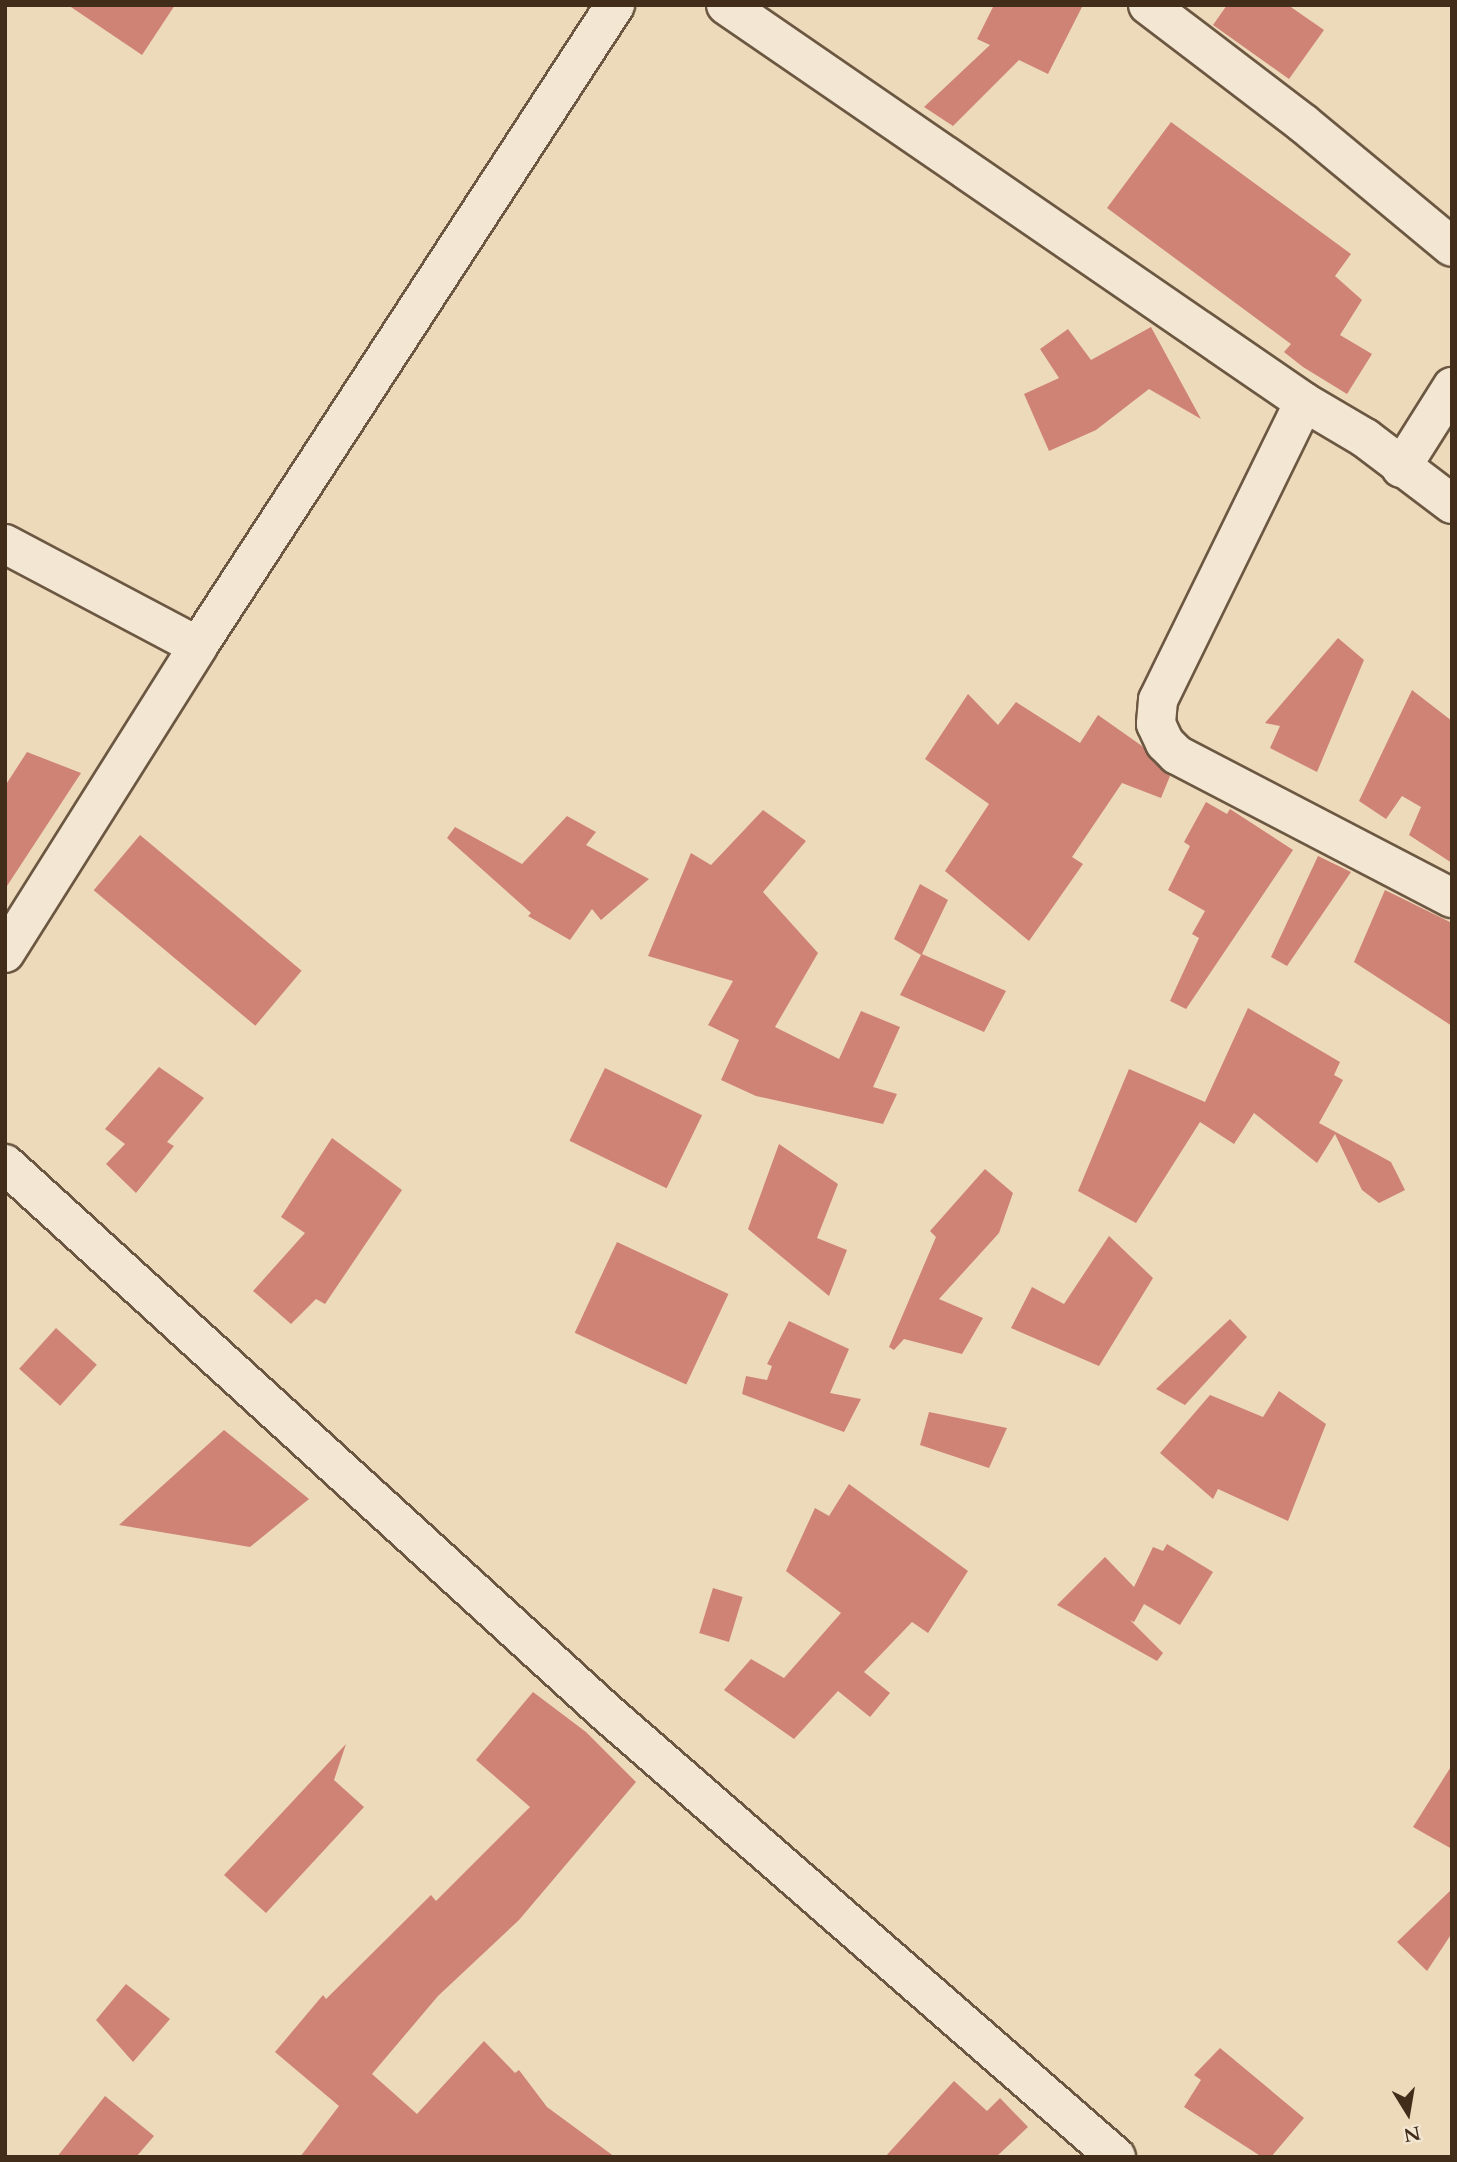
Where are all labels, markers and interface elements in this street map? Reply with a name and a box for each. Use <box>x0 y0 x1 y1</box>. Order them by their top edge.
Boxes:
north arrow <box>1373 2078 1443 2148</box>
text: N <box>1401 2119 1423 2148</box>

